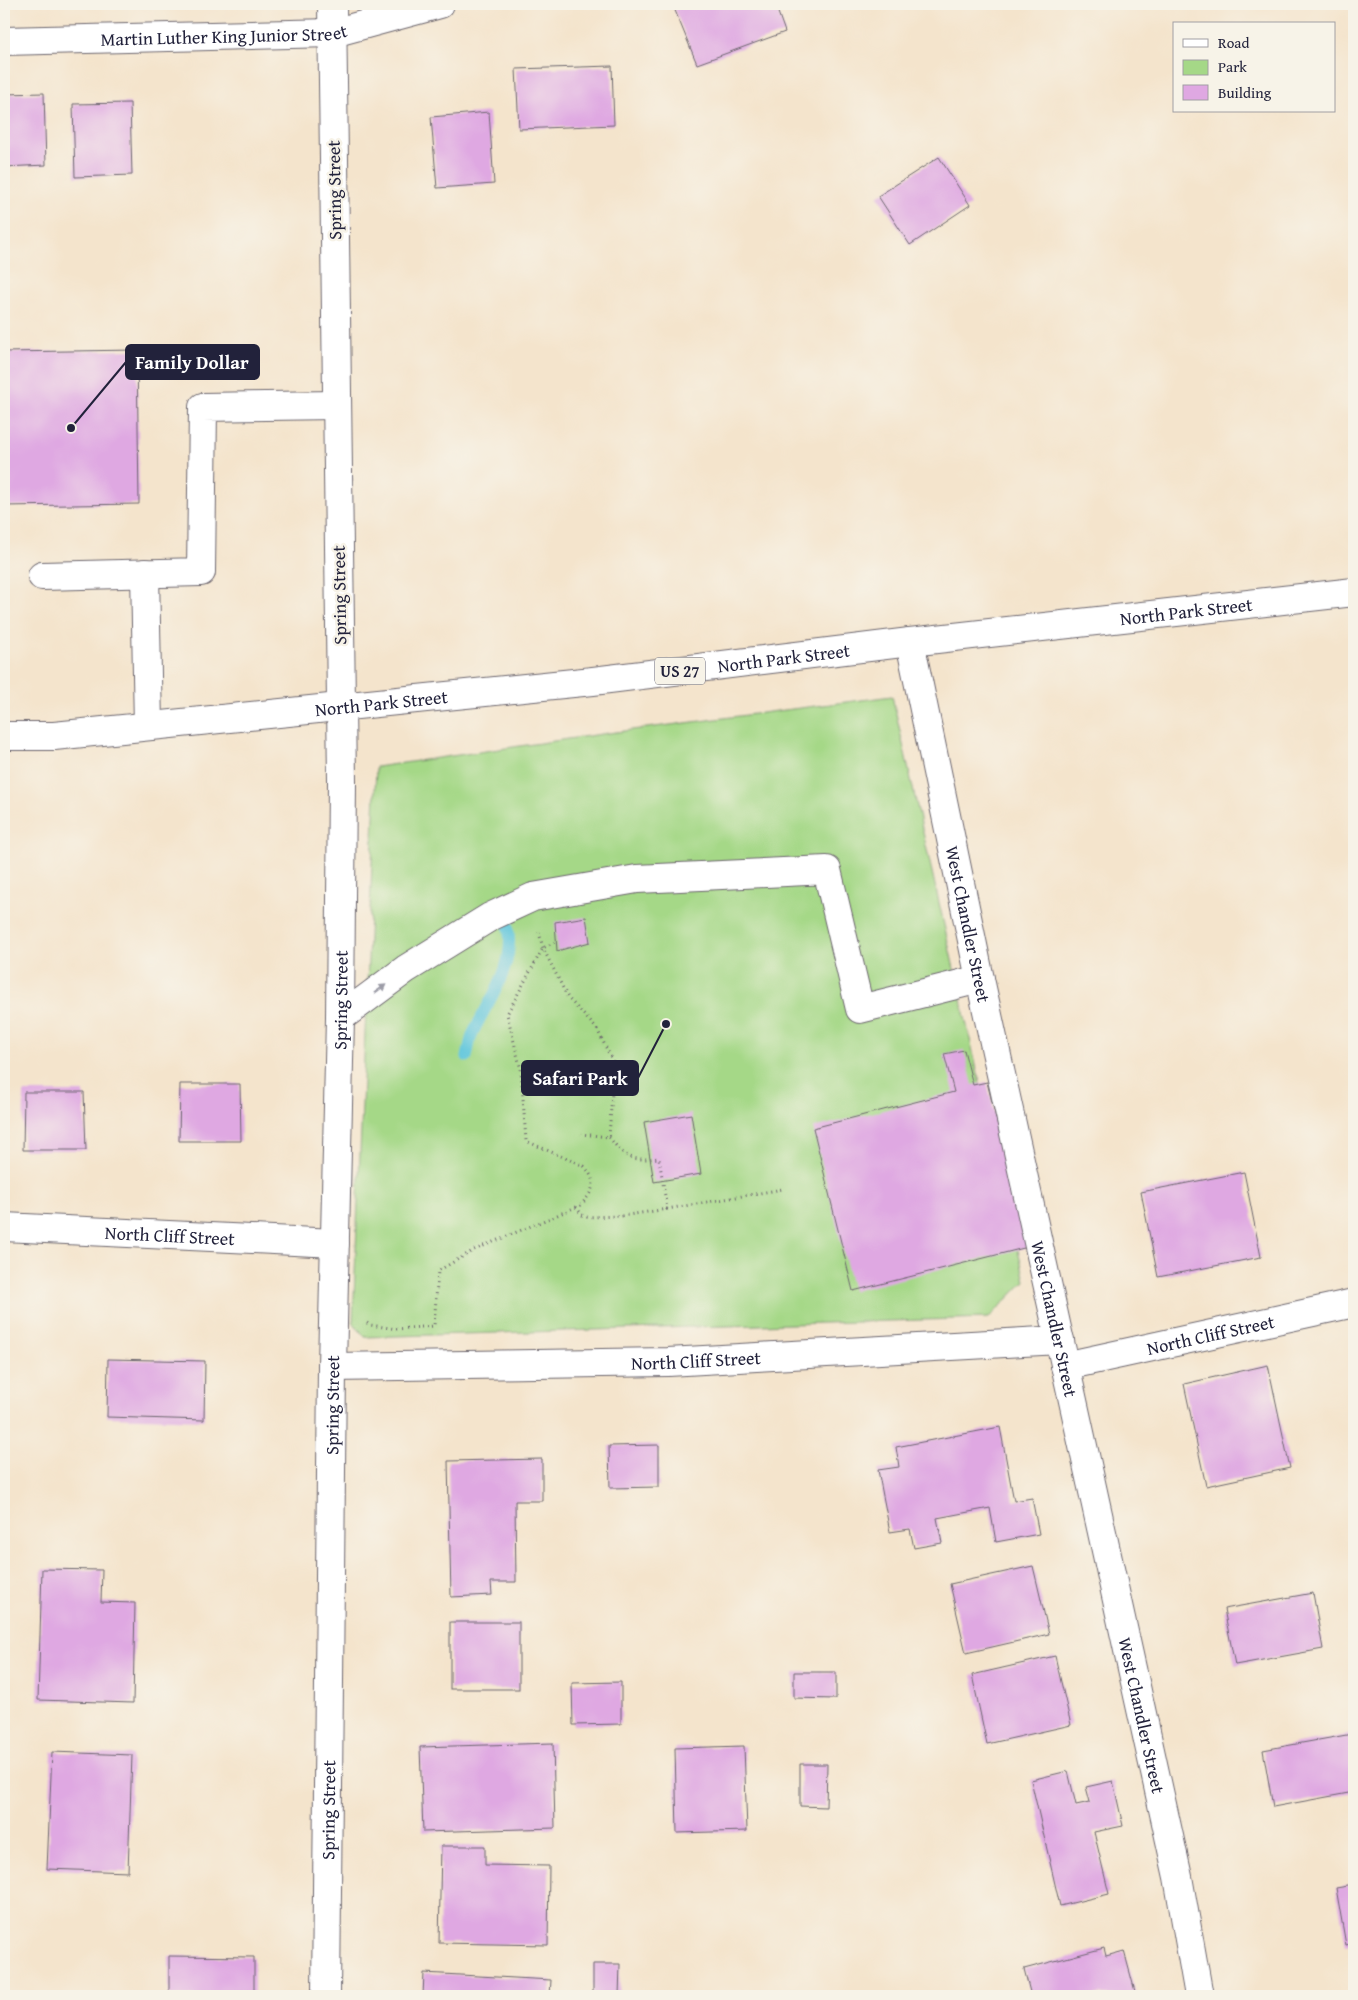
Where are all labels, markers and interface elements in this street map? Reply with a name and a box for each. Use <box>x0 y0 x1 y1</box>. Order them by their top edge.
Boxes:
street label: Martin Luther King Junior Street <box>100 16 351 52</box>
legend <box>1173 22 1336 112</box>
text: Road <box>1218 32 1249 53</box>
text: Park <box>1218 56 1247 77</box>
text: Building <box>1218 82 1272 103</box>
street label: Spring Street <box>320 139 348 240</box>
callout: Family Dollar <box>126 345 259 379</box>
text: Family Dollar <box>135 348 249 376</box>
street label: Spring Street <box>325 544 353 645</box>
street label: North Park Street <box>1118 590 1254 632</box>
street label: North Park Street <box>716 636 852 679</box>
road number: US 27 <box>655 658 705 684</box>
street label: North Park Street <box>314 682 450 723</box>
street label: West Chandler Street <box>939 843 998 1005</box>
street label: Spring Street <box>326 950 354 1050</box>
one-way arrow <box>373 984 387 994</box>
callout: Safari Park <box>522 1061 638 1095</box>
text: Safari Park <box>532 1064 628 1092</box>
street label: North Cliff Street <box>104 1218 236 1252</box>
street label: West Chandler Street <box>1025 1238 1085 1400</box>
street label: North Cliff Street <box>1144 1307 1278 1361</box>
street label: North Cliff Street <box>631 1343 762 1376</box>
street label: Spring Street <box>318 1354 346 1455</box>
street label: West Chandler Street <box>1112 1634 1173 1796</box>
street label: Spring Street <box>314 1759 342 1860</box>

